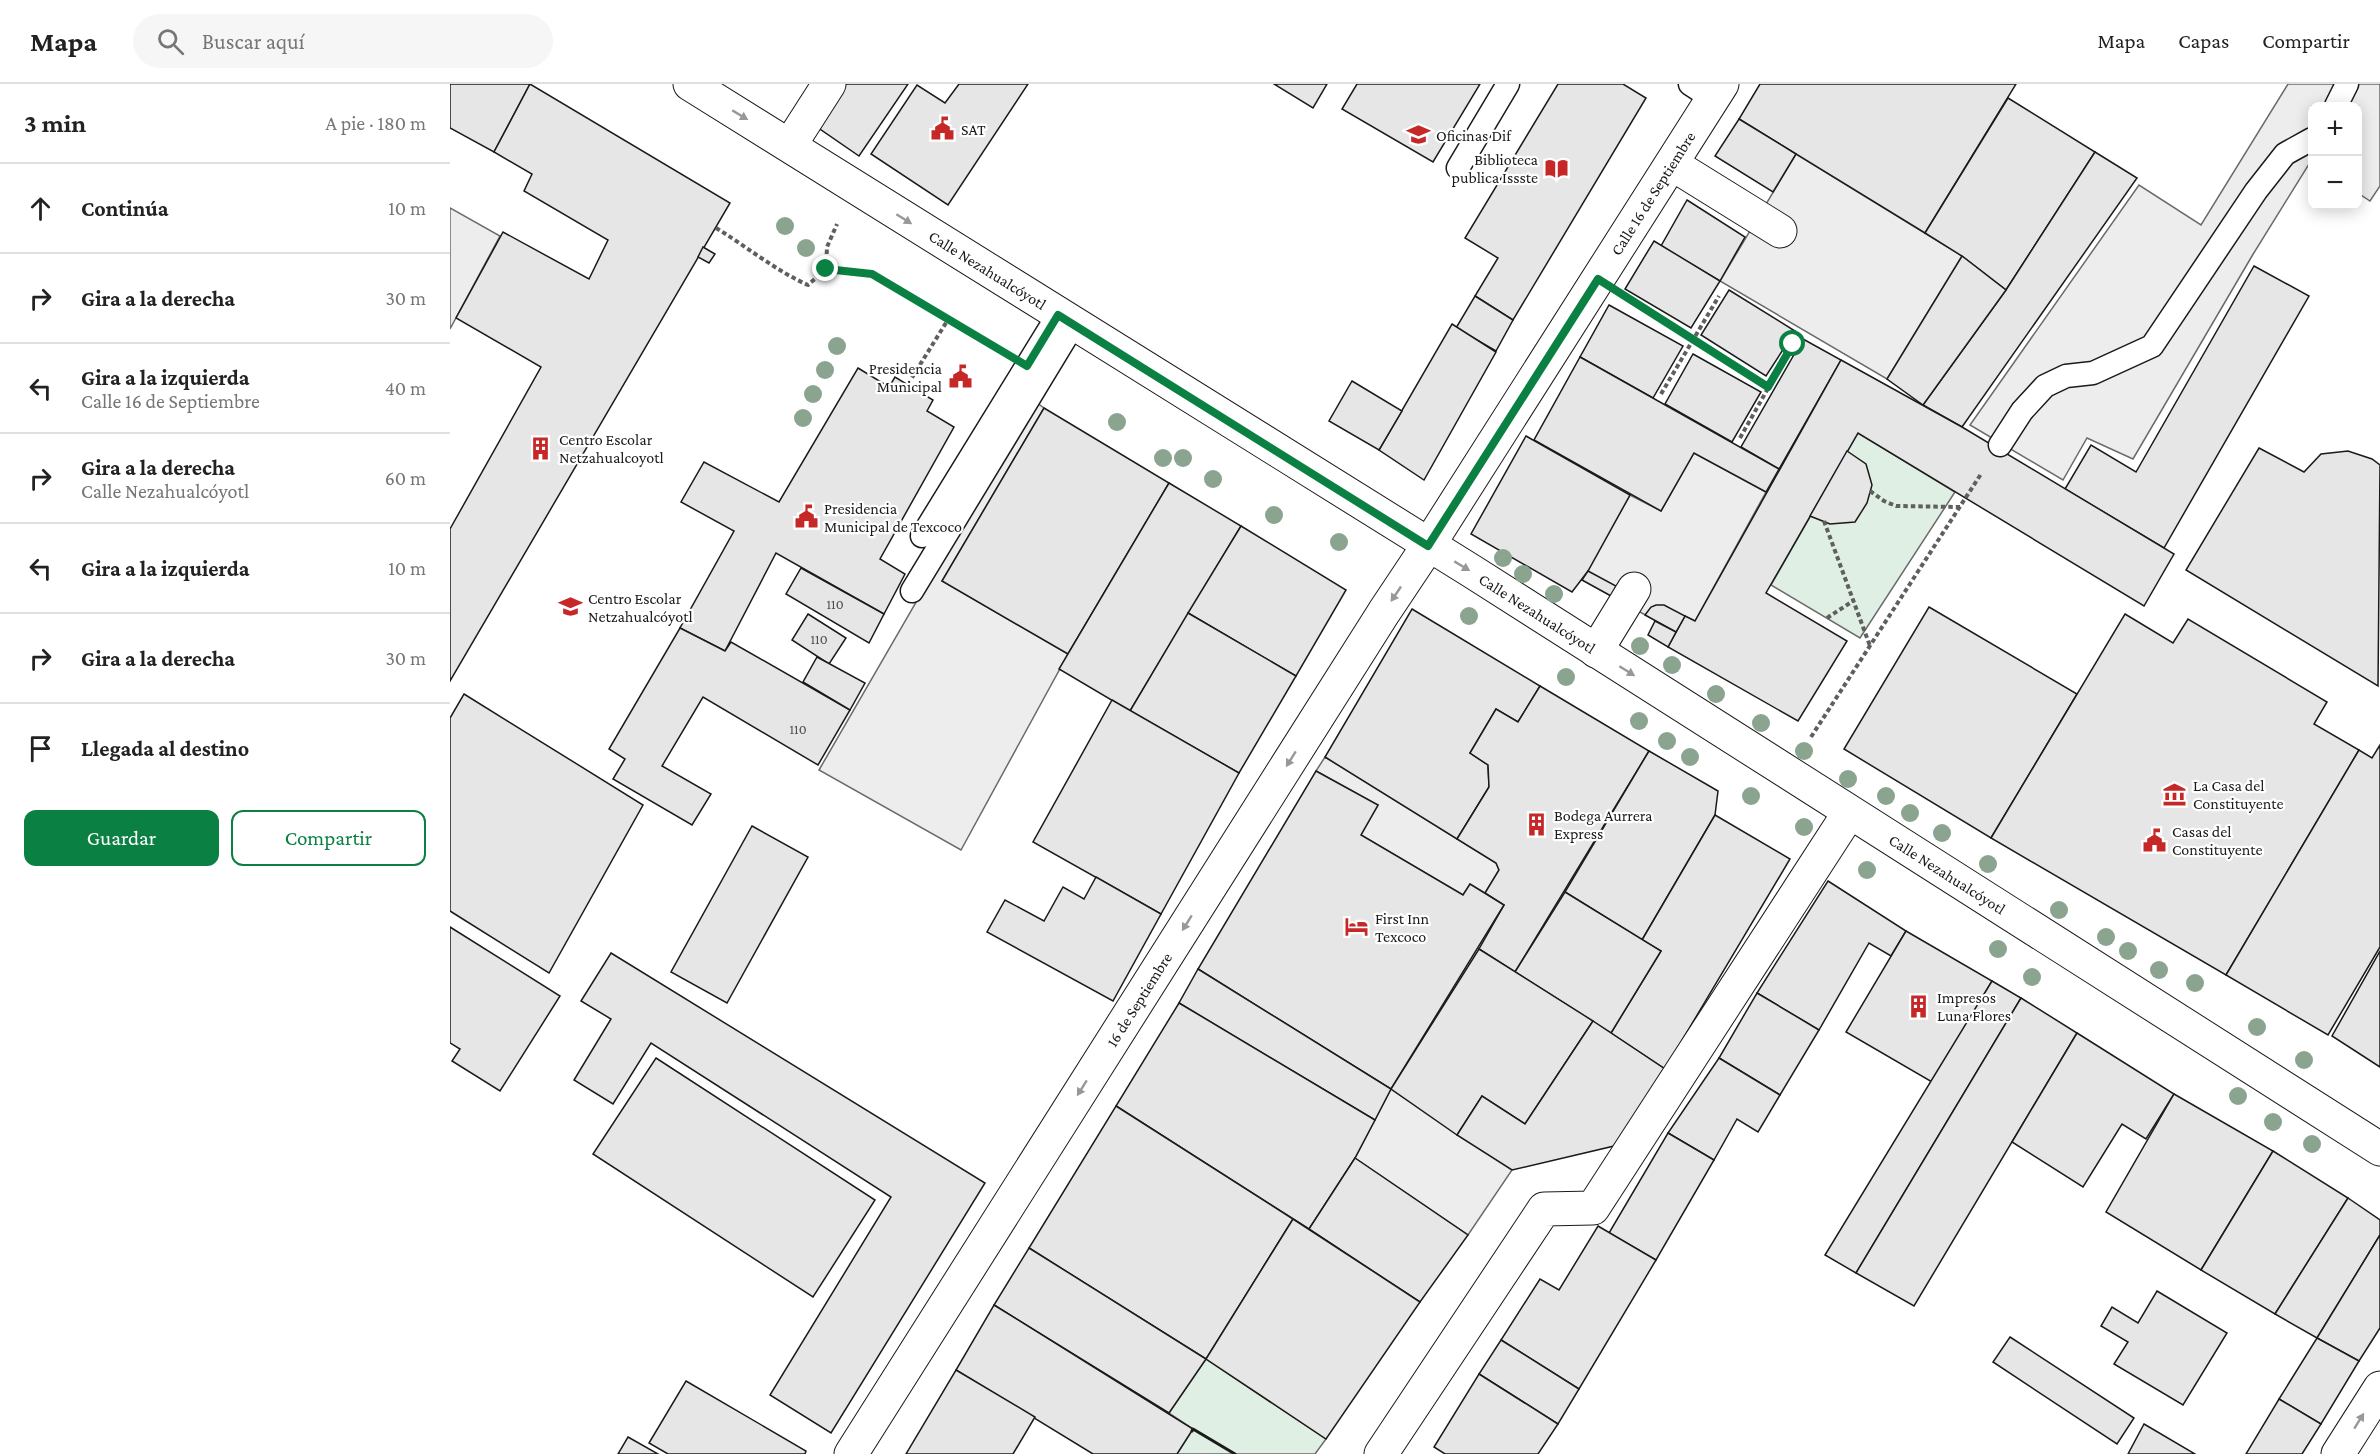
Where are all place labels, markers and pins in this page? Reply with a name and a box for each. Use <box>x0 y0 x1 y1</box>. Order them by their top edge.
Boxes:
public building icon: SAT <box>930 116 956 142</box>
place label: SAT <box>961 121 986 138</box>
school or university icon: Oficinas Dif <box>1405 122 1431 148</box>
place label: Oficinas Dif <box>1436 127 1512 144</box>
place label: Biblioteca publica Issste <box>1452 151 1539 187</box>
library icon: Biblioteca publica Issste <box>1543 155 1569 181</box>
place label: Presidencia Municipal <box>869 360 943 396</box>
public building icon: Presidencia Municipal <box>947 364 973 390</box>
place label: Centro Escolar Netzahualcoyotl <box>559 431 664 467</box>
building icon: Centro Escolar Netzahualcoyotl <box>528 435 554 461</box>
place label: Presidencia Municipal de Texcoco <box>824 500 962 536</box>
public building icon: Presidencia Municipal de Texcoco <box>793 504 819 530</box>
place label: Centro Escolar Netzahualcóyotl <box>588 590 693 626</box>
school or university icon: Centro Escolar Netzahualcóyotl <box>557 594 583 620</box>
place label: La Casa del Constituyente <box>2193 777 2284 813</box>
museum icon: La Casa del Constituyente <box>2162 781 2188 807</box>
place label: Bodega Aurrera Express <box>1554 807 1653 843</box>
building icon: Bodega Aurrera Express <box>1523 811 1549 837</box>
place label: Casas del Constituyente <box>2172 823 2263 859</box>
public building icon: Casas del Constituyente <box>2141 827 2167 853</box>
place label: First Inn Texcoco <box>1375 910 1430 945</box>
hotel icon: First Inn Texcoco <box>1344 914 1370 940</box>
place label: Impresos Luna Flores <box>1937 989 2011 1024</box>
building icon: Impresos Luna Flores <box>1906 993 1932 1019</box>

